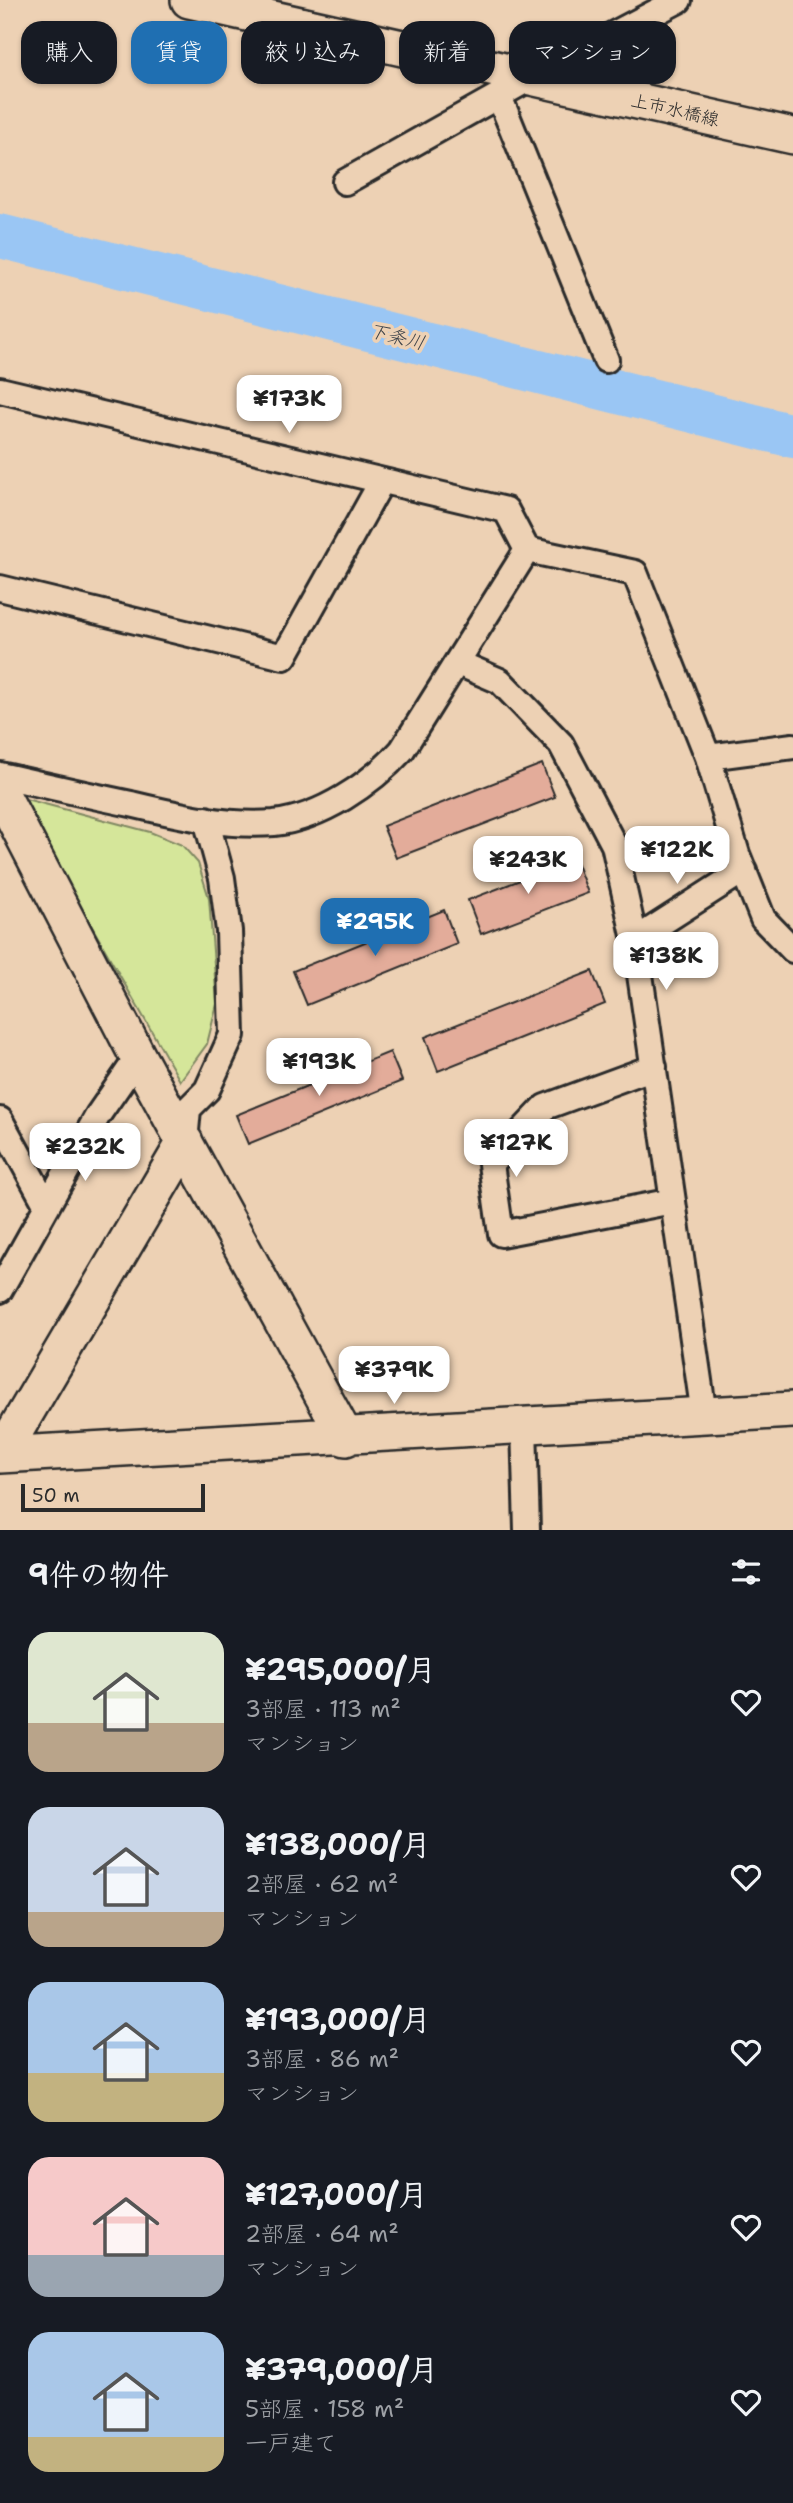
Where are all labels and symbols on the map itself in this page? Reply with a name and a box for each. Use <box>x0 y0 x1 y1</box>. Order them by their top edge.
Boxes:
street label: 上市水橋線 <box>628 88 722 132</box>
water label: 下条川 <box>366 317 428 356</box>
pin: ¥173K <box>240 376 338 435</box>
pin: ¥122K <box>628 826 726 886</box>
pin: ¥243K <box>479 836 577 896</box>
pin: ¥295K <box>326 898 424 958</box>
pin: ¥138K <box>617 932 715 992</box>
pin: ¥193K <box>270 1038 368 1098</box>
pin: ¥127K <box>467 1120 565 1179</box>
pin: ¥232K <box>36 1124 134 1183</box>
pin: ¥379K <box>345 1346 443 1406</box>
scale bar <box>21 1481 205 1513</box>

